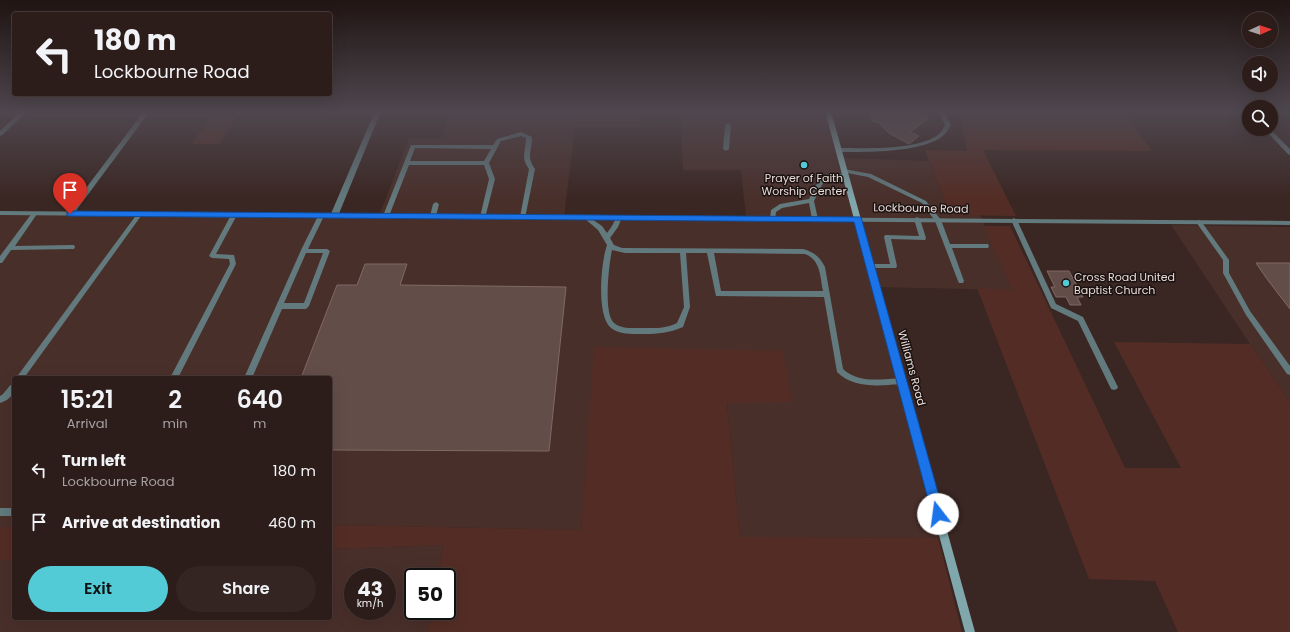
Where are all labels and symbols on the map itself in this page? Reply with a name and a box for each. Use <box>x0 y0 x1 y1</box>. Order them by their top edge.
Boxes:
north arrow <box>1242 12 1278 48</box>
marker: Prayer of Faith Worship Center <box>799 160 809 170</box>
place label: Prayer of Faith Worship Center <box>761 170 847 199</box>
pin <box>53 173 87 214</box>
street label: Lockbourne Road <box>873 199 969 217</box>
place label: Cross Road United Baptist Church <box>1074 269 1175 298</box>
marker: Cross Road United Baptist Church <box>1061 278 1071 288</box>
street label: Williams Road <box>894 328 930 408</box>
position arrow <box>917 493 959 535</box>
speed limit sign: 50 <box>404 568 456 620</box>

